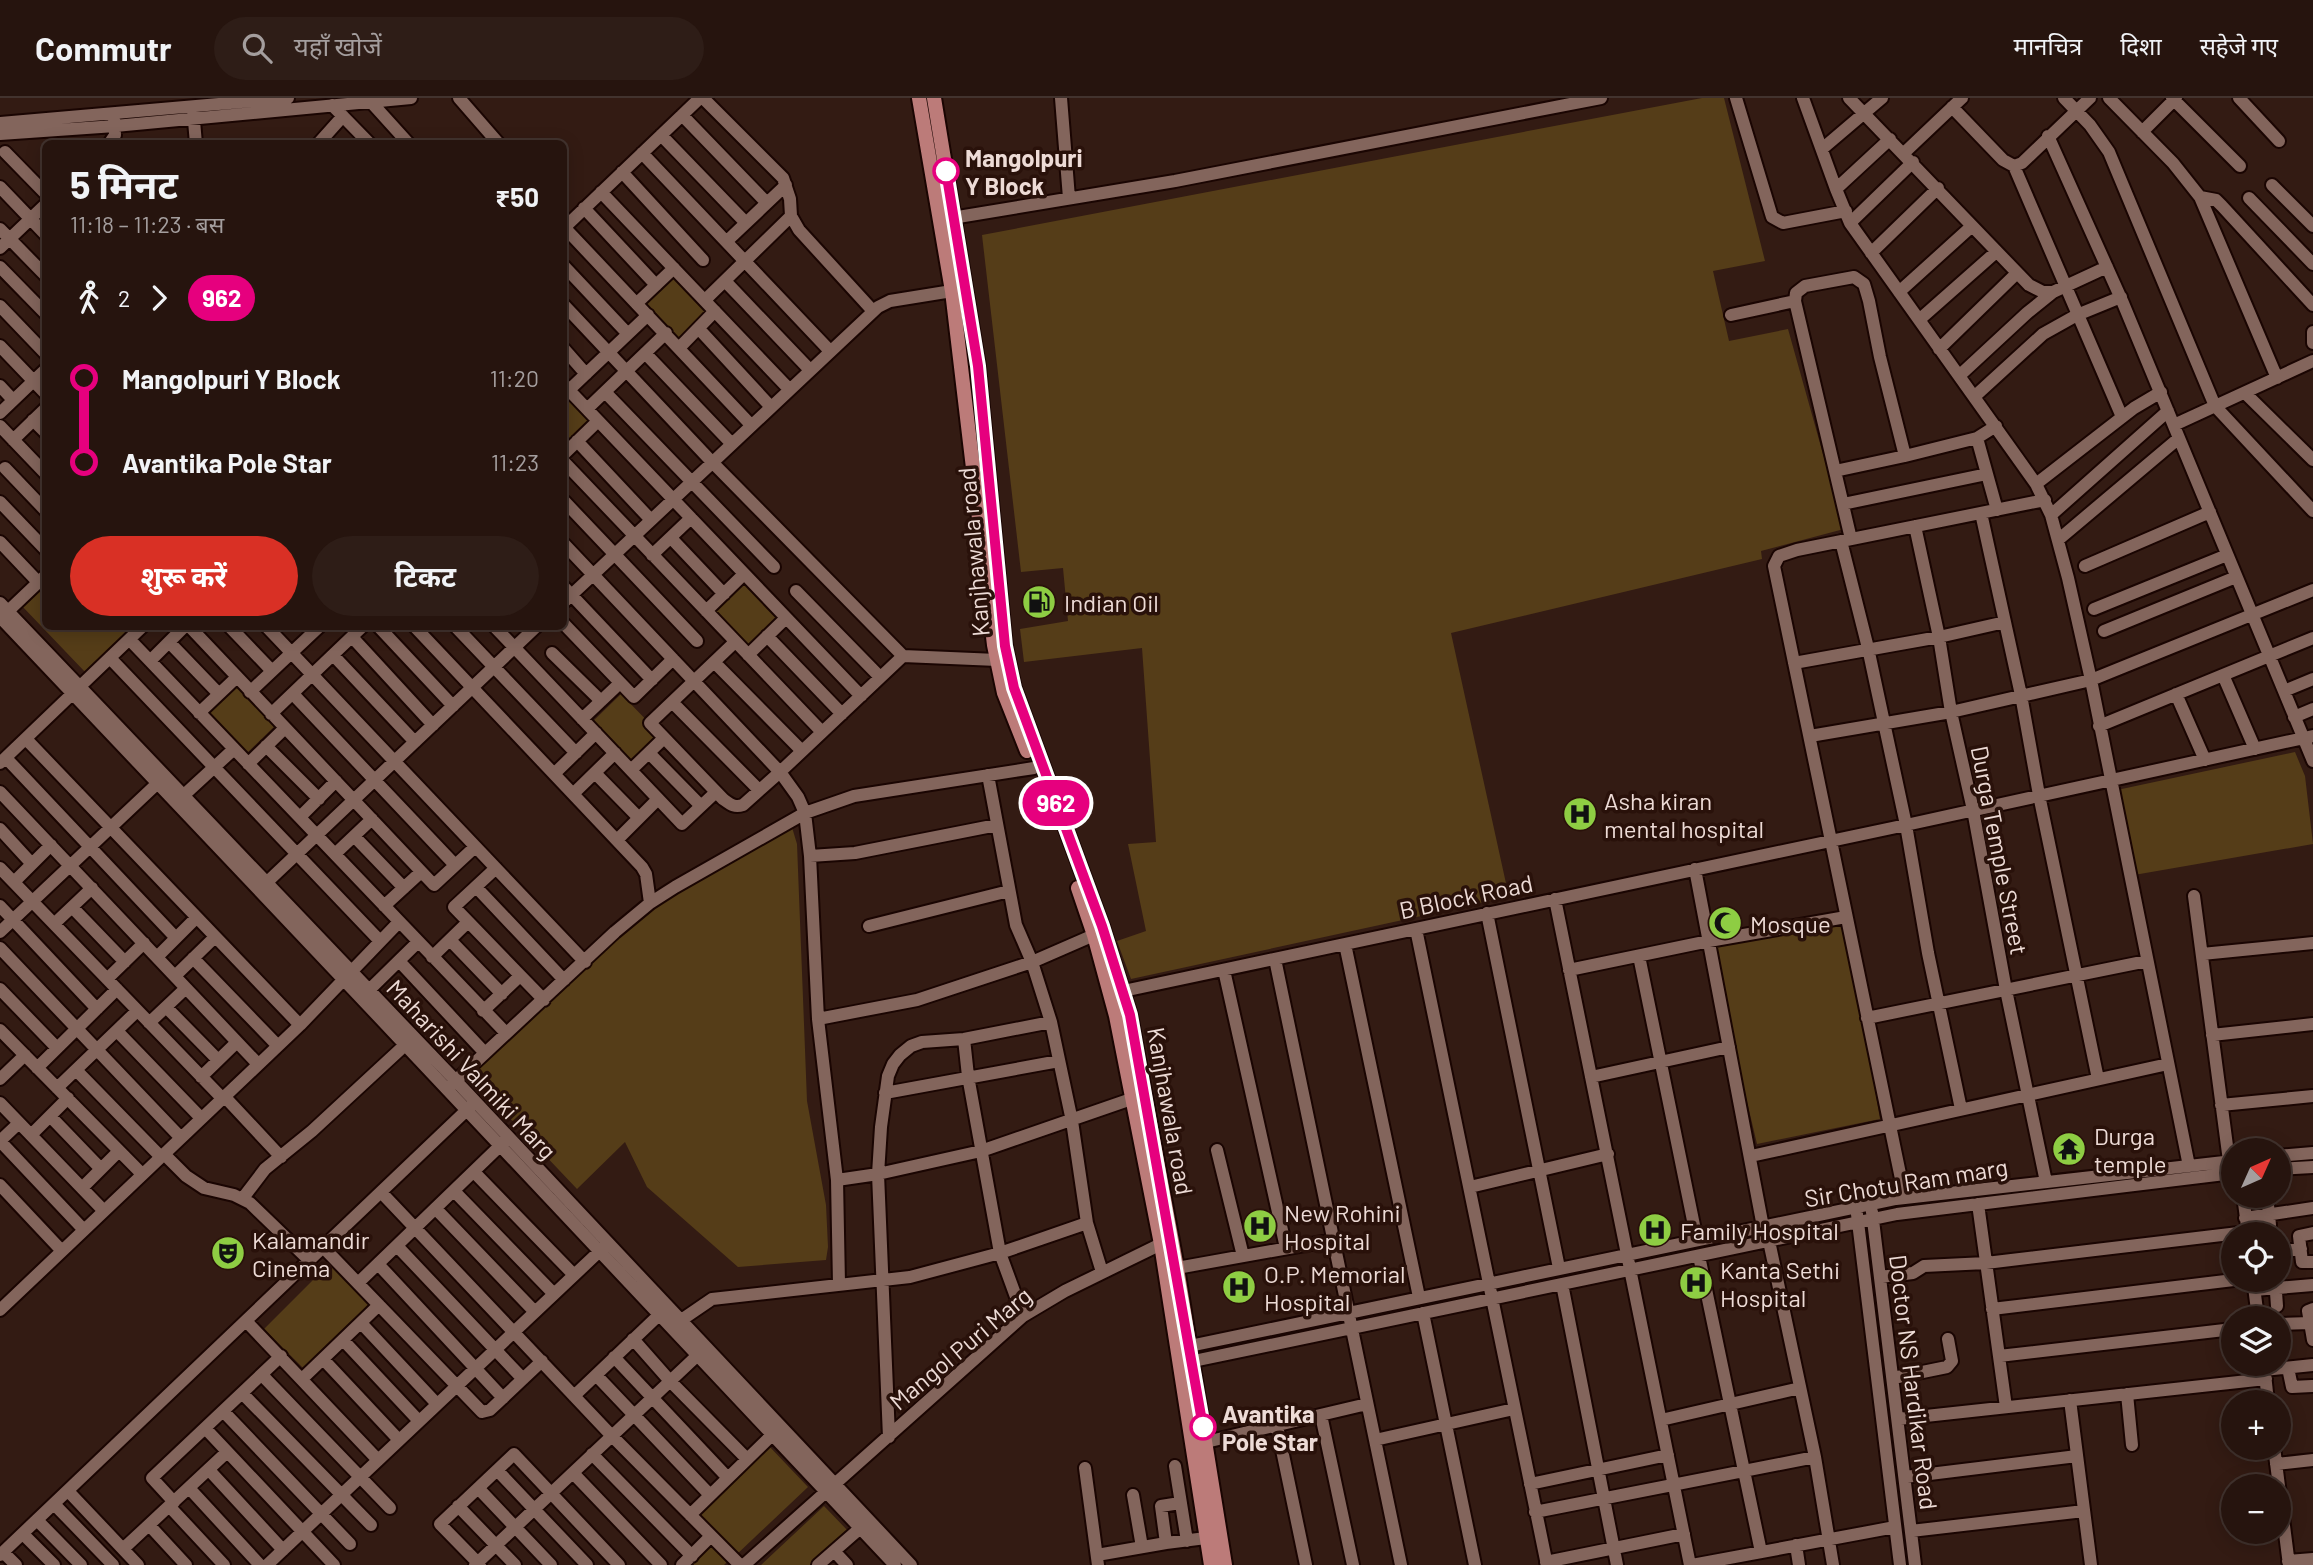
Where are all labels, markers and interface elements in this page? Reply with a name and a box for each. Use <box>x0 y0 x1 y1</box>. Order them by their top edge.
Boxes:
search box <box>214 17 704 80</box>
text: Commutr <box>35 28 172 68</box>
icon: search <box>238 29 276 67</box>
text: यहाँ खोजें <box>294 30 382 61</box>
text: मानचित्र <box>2014 31 2082 60</box>
text: दिशा <box>2120 31 2162 60</box>
text: सहेजे गए <box>2200 31 2278 60</box>
place label: Mangolpuri Y Block <box>965 143 1083 200</box>
marker: Mangolpuri Y Block <box>933 158 959 184</box>
text: 5 मिनट <box>70 161 178 207</box>
text: ₹50 <box>495 181 539 212</box>
text: 11:18 – 11:23 · बस <box>70 210 224 238</box>
icon: walk <box>70 279 108 317</box>
icon: forward <box>140 279 178 317</box>
text: 962 <box>202 283 241 312</box>
text: 2 <box>118 284 130 312</box>
text: Mangolpuri Y Block <box>122 363 341 394</box>
text: 11:20 <box>490 364 539 392</box>
text: Avantika Pole Star <box>122 447 332 478</box>
text: 11:23 <box>491 448 539 476</box>
street label: Kanjhawala road <box>951 466 995 638</box>
button: शुरू करें <box>70 536 298 616</box>
button: टिकट <box>312 536 539 616</box>
fuel station icon: Indian Oil <box>1020 583 1058 621</box>
place label: Indian Oil <box>1064 588 1159 617</box>
street label: Durga Temple Street <box>1966 743 2034 957</box>
line badge: 962 <box>1016 780 1096 826</box>
place label: Asha kiran mental hospital <box>1604 786 1764 843</box>
text: 962 <box>1036 788 1076 817</box>
hospital icon: Asha kiran mental hospital <box>1561 795 1599 833</box>
street label: B Block Road <box>1397 868 1535 924</box>
mosque icon: Mosque <box>1706 904 1744 942</box>
place label: Mosque <box>1750 909 1831 938</box>
street label: Maharishi Valmiki Marg <box>381 973 563 1165</box>
street label: Kanjhawala road <box>1142 1025 1200 1197</box>
place label: Durga temple <box>2094 1121 2167 1178</box>
temple icon: Durga temple <box>2050 1130 2088 1168</box>
north arrow <box>2221 1138 2291 1208</box>
map controls <box>2221 1138 2291 1544</box>
street label: Sir Chotu Ram marg <box>1802 1152 2010 1212</box>
place label: New Rohini Hospital <box>1284 1198 1401 1255</box>
hospital icon: New Rohini Hospital <box>1241 1207 1279 1245</box>
hospital icon: Family Hospital <box>1636 1211 1674 1249</box>
place label: Family Hospital <box>1680 1216 1839 1245</box>
button: locate <box>2221 1222 2291 1292</box>
place label: Kalamandir Cinema <box>252 1225 370 1282</box>
theatre icon: Kalamandir Cinema <box>209 1234 247 1272</box>
street label: Doctor NS Hardikar Road <box>1884 1253 1944 1511</box>
place label: Kanta Sethi Hospital <box>1720 1255 1840 1312</box>
place label: O.P. Memorial Hospital <box>1264 1259 1406 1316</box>
hospital icon: Kanta Sethi Hospital <box>1677 1264 1715 1302</box>
hospital icon: O.P. Memorial Hospital <box>1220 1268 1258 1306</box>
street label: Mangol Puri Marg <box>883 1280 1037 1416</box>
button: layers <box>2221 1306 2291 1376</box>
button: + <box>2221 1390 2291 1460</box>
place label: Avantika Pole Star <box>1222 1399 1318 1456</box>
marker: Avantika Pole Star <box>1190 1414 1216 1440</box>
button: − <box>2221 1474 2291 1544</box>

